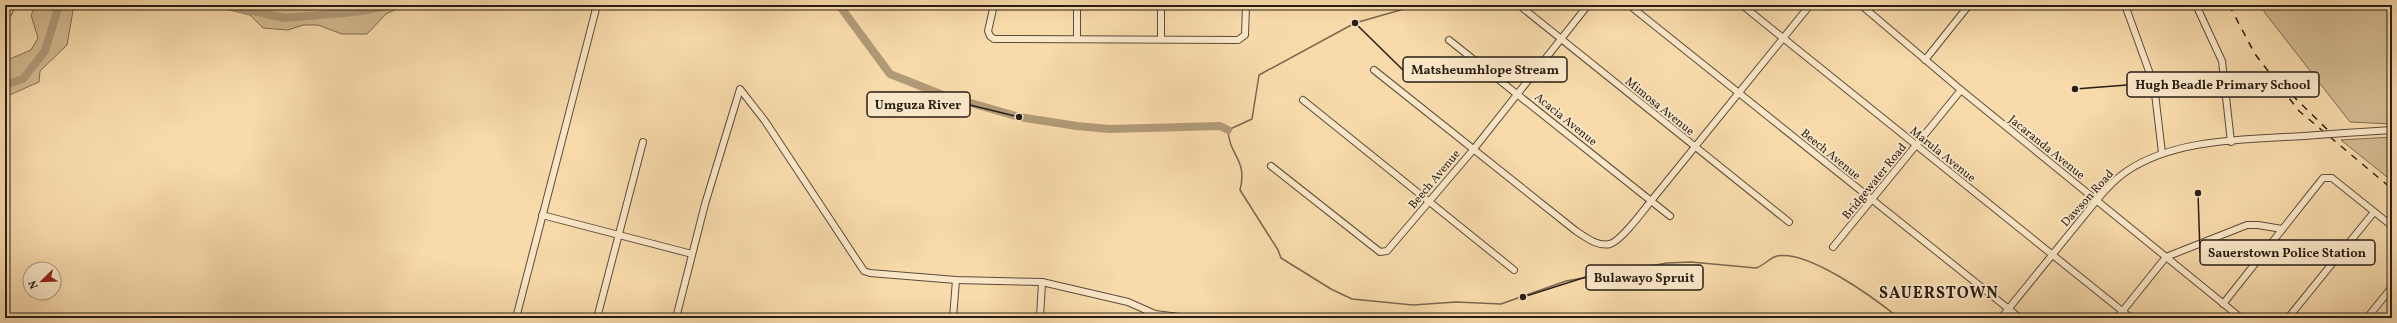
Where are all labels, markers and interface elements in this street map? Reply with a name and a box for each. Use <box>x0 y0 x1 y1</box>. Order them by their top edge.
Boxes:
callout: Matsheumhlope Stream <box>1403 57 1567 82</box>
text: Matsheumhlope Stream <box>1411 62 1559 80</box>
callout: Hugh Beadle Primary School <box>2127 72 2319 97</box>
street label: Mimosa Avenue <box>1621 74 1697 140</box>
text: Hugh Beadle Primary School <box>2135 77 2311 95</box>
street label: Acacia Avenue <box>1531 90 1600 150</box>
callout: Umguza River <box>867 92 970 117</box>
text: Umguza River <box>875 97 961 115</box>
street label: Jacaranda Avenue <box>2005 112 2088 184</box>
street label: Marula Avenue <box>1906 123 1979 186</box>
street label: Beech Avenue <box>1797 126 1864 184</box>
street label: Bridgewater Road <box>1839 140 1911 223</box>
street label: Beech Avenue <box>1405 146 1464 213</box>
street label: Dawson Road <box>2058 166 2118 231</box>
callout: Sauerstown Police Station <box>2200 240 2375 265</box>
text: Sauerstown Police Station <box>2208 245 2367 263</box>
north arrow <box>22 261 62 301</box>
callout: Bulawayo Spruit <box>1586 265 1703 290</box>
text: Bulawayo Spruit <box>1594 270 1694 288</box>
text: N <box>26 278 43 291</box>
district label: SAUERSTOWN <box>1879 283 1999 305</box>

